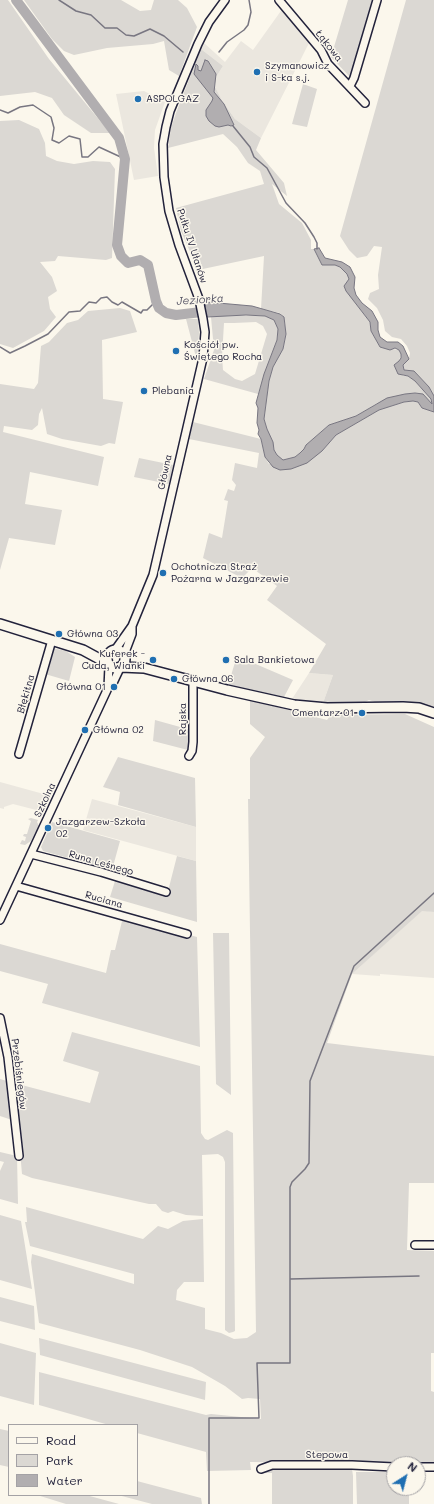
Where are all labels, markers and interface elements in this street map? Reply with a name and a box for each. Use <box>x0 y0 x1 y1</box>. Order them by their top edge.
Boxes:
street label: Łąkowa <box>313 28 345 64</box>
place label: Szymanowicz i S-ka s.j. <box>265 60 329 84</box>
marker: Szymanowicz i S-ka s.j. <box>252 67 262 77</box>
place label: ASPOLGAZ <box>146 93 199 105</box>
marker: ASPOLGAZ <box>133 94 143 104</box>
street label: Pułku IV Ułanów <box>174 207 210 285</box>
water label: Jeziorka <box>176 292 224 308</box>
place label: Kościół pw. Świętego Rocha <box>184 339 262 362</box>
marker: Kościół pw. Świętego Rocha <box>171 346 181 356</box>
place label: Plebania <box>152 385 194 397</box>
marker: Plebania <box>139 386 149 396</box>
street label: Główna <box>155 453 175 491</box>
place label: Ochotnicza Straż Pożarna w Jazgarzewie <box>171 561 289 584</box>
marker: Ochotnicza Straż Pożarna w Jazgarzewie <box>158 568 168 578</box>
place label: Główna 03 <box>67 628 118 640</box>
marker: Główna 03 <box>54 629 64 639</box>
place label: Kuferek - Cuda, Wianki <box>82 648 145 672</box>
place label: Sala Bankietowa <box>234 654 315 666</box>
marker: Kuferek - Cuda, Wianki <box>148 655 158 665</box>
marker: Sala Bankietowa <box>221 655 231 665</box>
street label: Błękitna <box>15 673 37 715</box>
place label: Główna 06 <box>182 673 233 685</box>
marker: Główna 06 <box>169 674 179 684</box>
place label: Główna 01 <box>56 681 106 693</box>
marker: Główna 01 <box>109 682 119 692</box>
street label: Rajska <box>177 703 189 735</box>
place label: Cmentarz 01 <box>292 707 354 719</box>
marker: Cmentarz 01 <box>357 708 367 718</box>
place label: Główna 02 <box>93 724 144 736</box>
marker: Główna 02 <box>80 725 90 735</box>
street label: Szkolna <box>32 781 58 819</box>
place label: Jazgarzew-Szkoła 02 <box>56 816 146 840</box>
marker: Jazgarzew-Szkoła 02 <box>43 823 53 833</box>
street label: Runa Leśnego <box>67 848 135 878</box>
street label: Ruciana <box>84 889 124 911</box>
street label: Przebiśniegów <box>9 1038 29 1110</box>
legend <box>8 1424 138 1496</box>
text: Road <box>46 1432 76 1448</box>
street label: Stepowa <box>306 1449 348 1461</box>
text: Park <box>46 1452 73 1468</box>
north arrow <box>386 1456 426 1496</box>
text: N <box>405 1458 421 1475</box>
text: Water <box>46 1472 83 1488</box>

